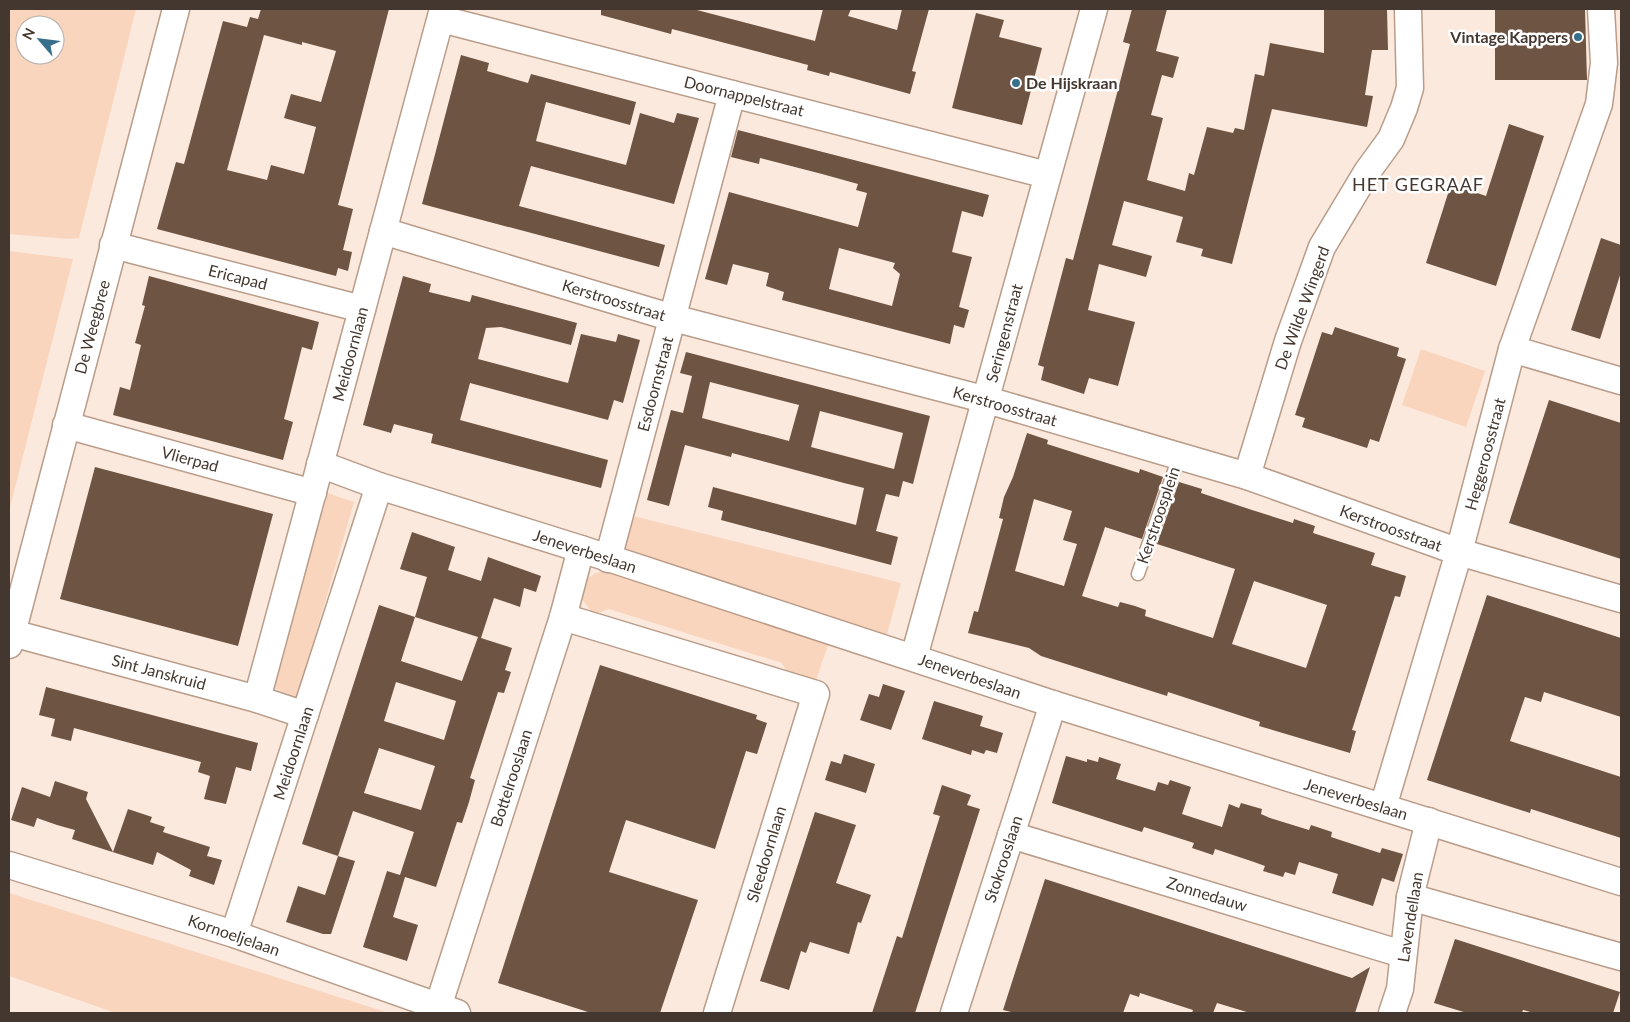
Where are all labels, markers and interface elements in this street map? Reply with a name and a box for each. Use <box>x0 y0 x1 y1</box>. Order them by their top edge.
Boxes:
north arrow <box>15 15 65 65</box>
text: N <box>18 25 38 42</box>
place label: Vintage Kappers <box>1449 27 1568 46</box>
marker: Vintage Kappers <box>1572 31 1584 43</box>
street label: Doornappelstraat <box>682 71 806 120</box>
place label: De Hijskraan <box>1026 73 1118 92</box>
marker: De Hijskraan <box>1010 77 1022 89</box>
district label: HET GEGRAAF <box>1352 173 1484 195</box>
street label: De Wilde Wingerd <box>1270 243 1333 372</box>
street label: Ericapad <box>207 260 270 293</box>
street label: Kerstroosstraat <box>560 275 669 324</box>
street label: De Weegbree <box>70 278 113 376</box>
street label: Seringenstraat <box>981 281 1026 384</box>
street label: Meidoornlaan <box>328 304 371 403</box>
street label: Esdoornstraat <box>633 334 676 434</box>
street label: Kerstroosstraat <box>951 382 1060 430</box>
street label: Heggeroosstraat <box>1460 395 1509 512</box>
street label: Vlierpad <box>159 442 221 475</box>
street label: Kerstroosplein <box>1132 464 1183 566</box>
street label: Kerstroosstraat <box>1337 500 1445 555</box>
street label: Jeneverbeslaan <box>531 525 639 576</box>
street label: Jeneverbeslaan <box>916 649 1024 702</box>
street label: Sint Janskruid <box>110 650 208 693</box>
street label: Meidoornlaan <box>268 704 317 802</box>
street label: Bottelrooslaan <box>486 727 535 829</box>
street label: Jeneverbeslaan <box>1302 774 1410 823</box>
street label: Sleedoornlaan <box>742 803 789 904</box>
street label: Stokrooslaan <box>980 813 1026 905</box>
street label: Lavendellaan <box>1393 870 1426 963</box>
street label: Zonnedauw <box>1165 872 1250 915</box>
street label: Kornoeljelaan <box>186 910 283 959</box>

